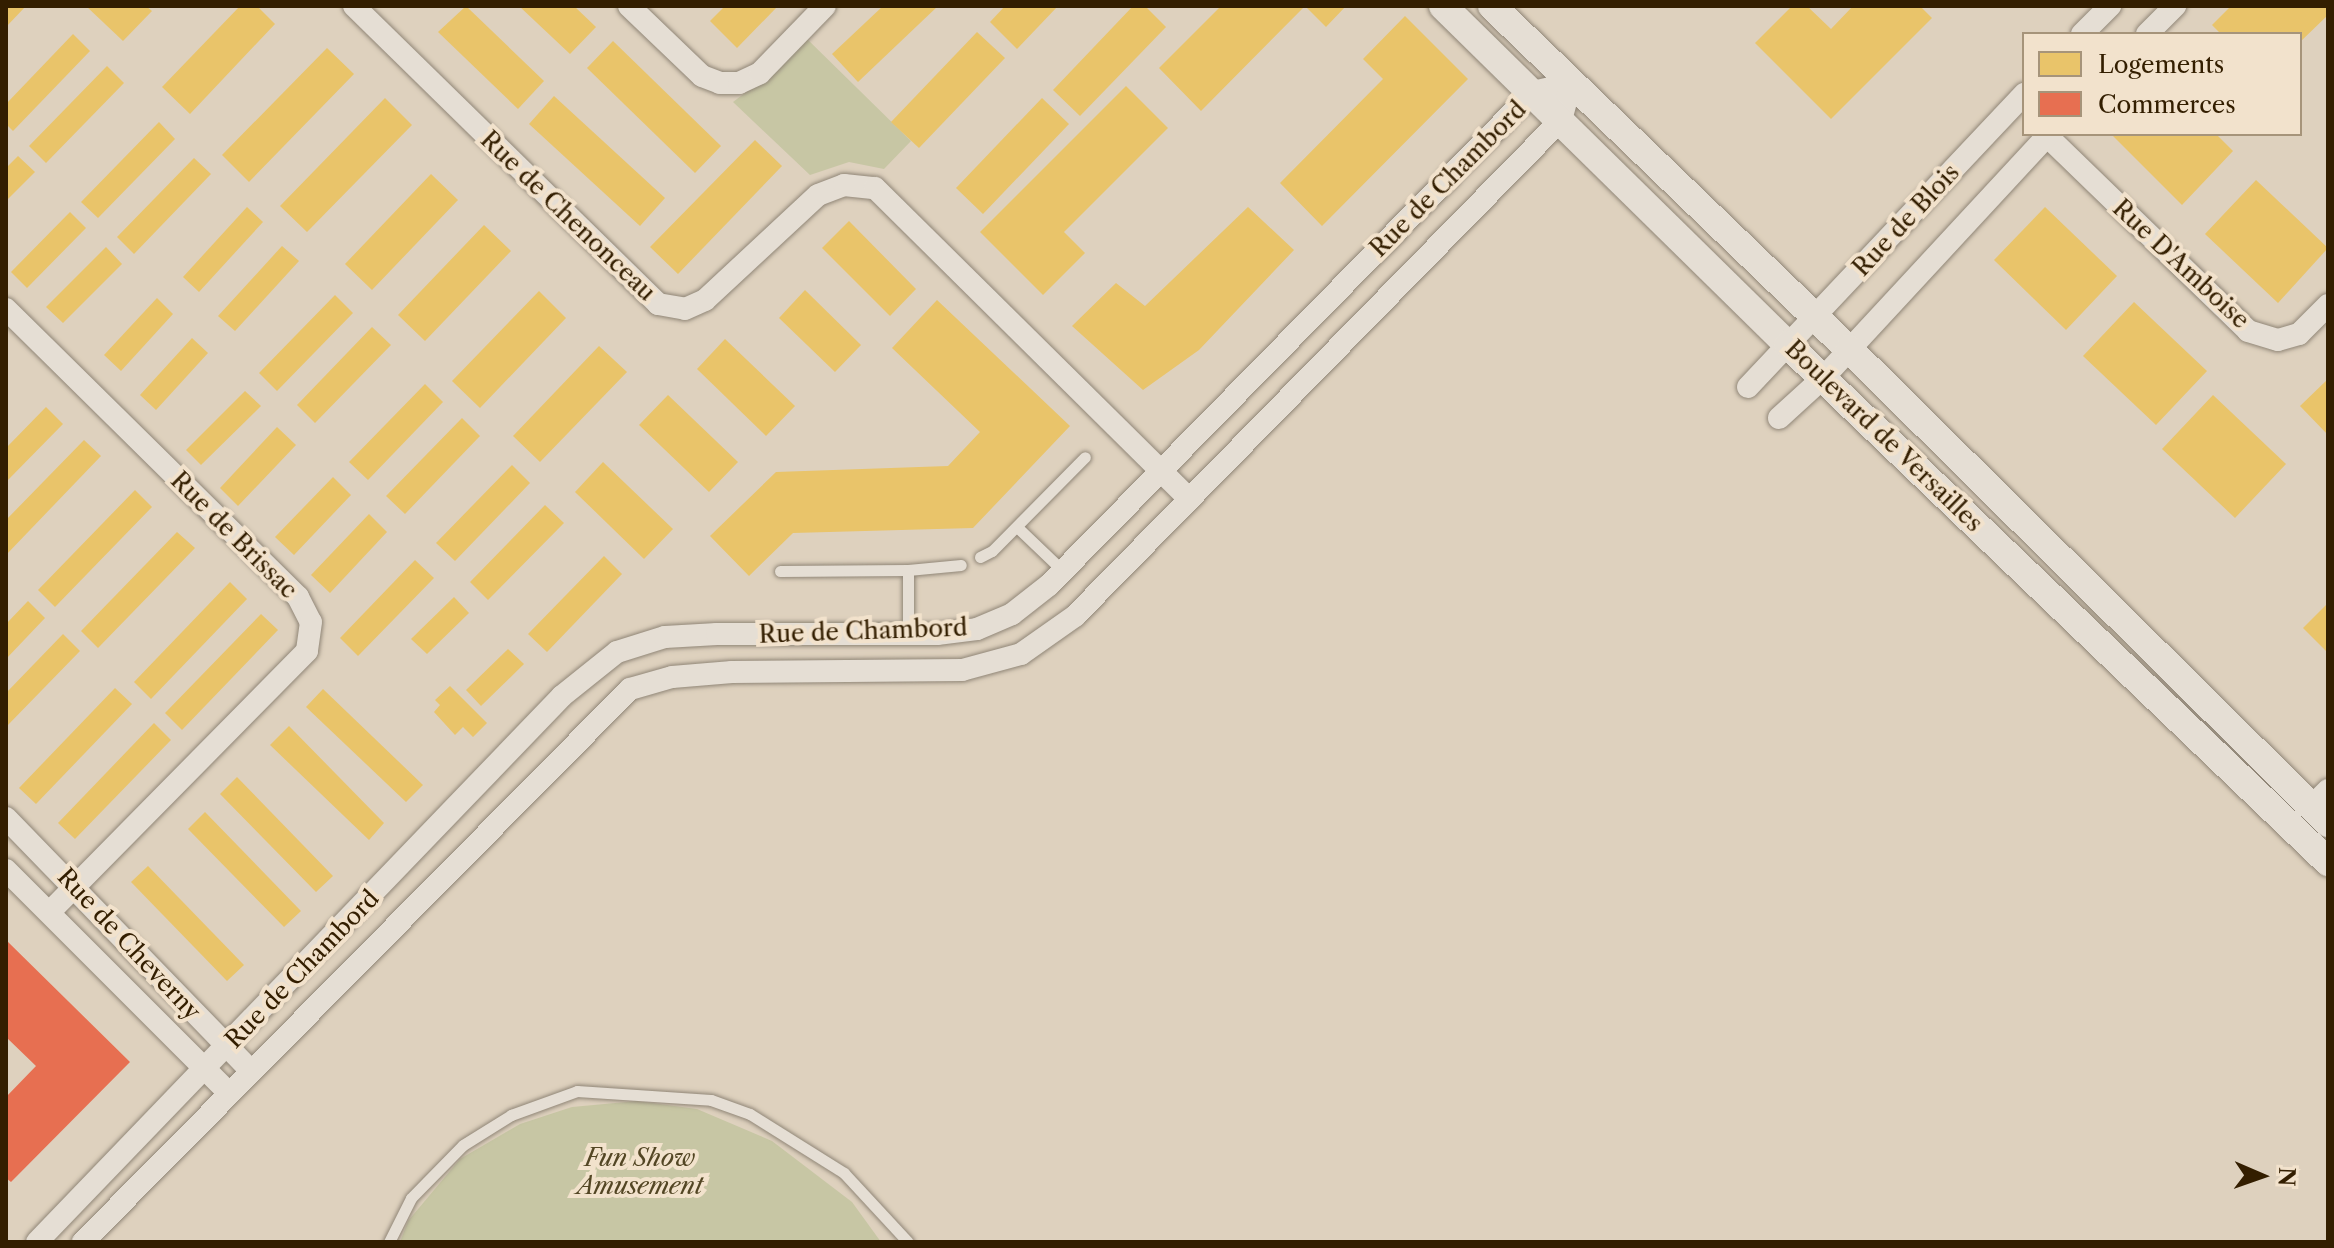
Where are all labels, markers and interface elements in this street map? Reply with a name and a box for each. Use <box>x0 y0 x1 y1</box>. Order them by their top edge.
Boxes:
legend <box>2022 32 2302 136</box>
text: Logements <box>2098 50 2224 79</box>
text: Commerces <box>2098 90 2236 119</box>
street label: Rue de Chambord <box>1364 95 1532 263</box>
street label: Rue de Chenonceau <box>475 125 661 307</box>
street label: Rue de Blois <box>1847 158 1965 282</box>
street label: Rue D'Amboise <box>2107 193 2255 335</box>
street label: Boulevard de Versailles <box>1779 334 1989 538</box>
street label: Rue de Brissac <box>165 466 303 604</box>
street label: Rue de Chambord <box>758 613 968 649</box>
street label: Rue de Cheverny <box>51 862 207 1026</box>
street label: Rue de Chambord <box>219 884 385 1054</box>
north arrow <box>2222 1136 2302 1216</box>
park label: Fun Show Amusement <box>577 1144 703 1200</box>
text: N <box>2273 1167 2300 1187</box>

